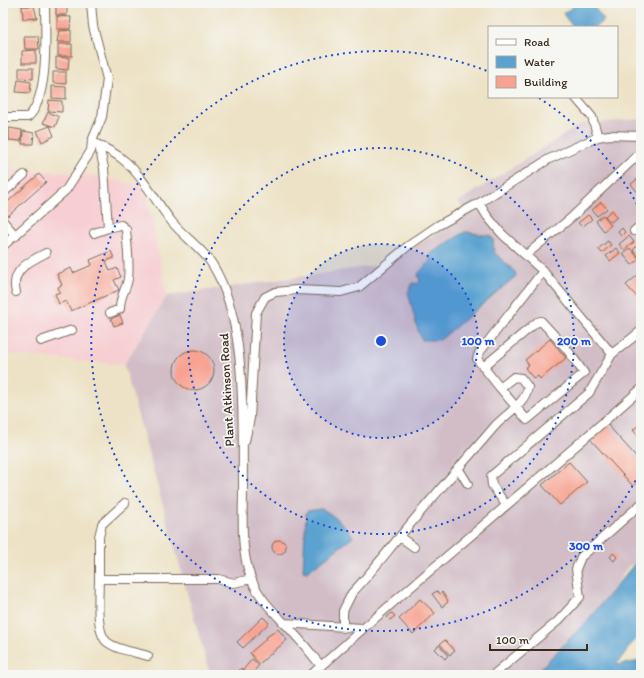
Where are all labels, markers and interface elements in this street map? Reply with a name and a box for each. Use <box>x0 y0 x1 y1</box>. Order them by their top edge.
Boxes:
legend <box>488 26 618 98</box>
text: Road <box>524 35 550 49</box>
text: Water <box>524 55 555 69</box>
text: Building <box>524 75 568 89</box>
street label: Plant Atkinson Road <box>216 333 237 447</box>
centre of rings <box>374 334 388 348</box>
text: 100 m <box>461 334 495 348</box>
text: 200 m <box>557 334 592 348</box>
text: 300 m <box>569 539 604 553</box>
scale bar <box>490 626 587 652</box>
text: 100 m <box>496 633 529 647</box>

